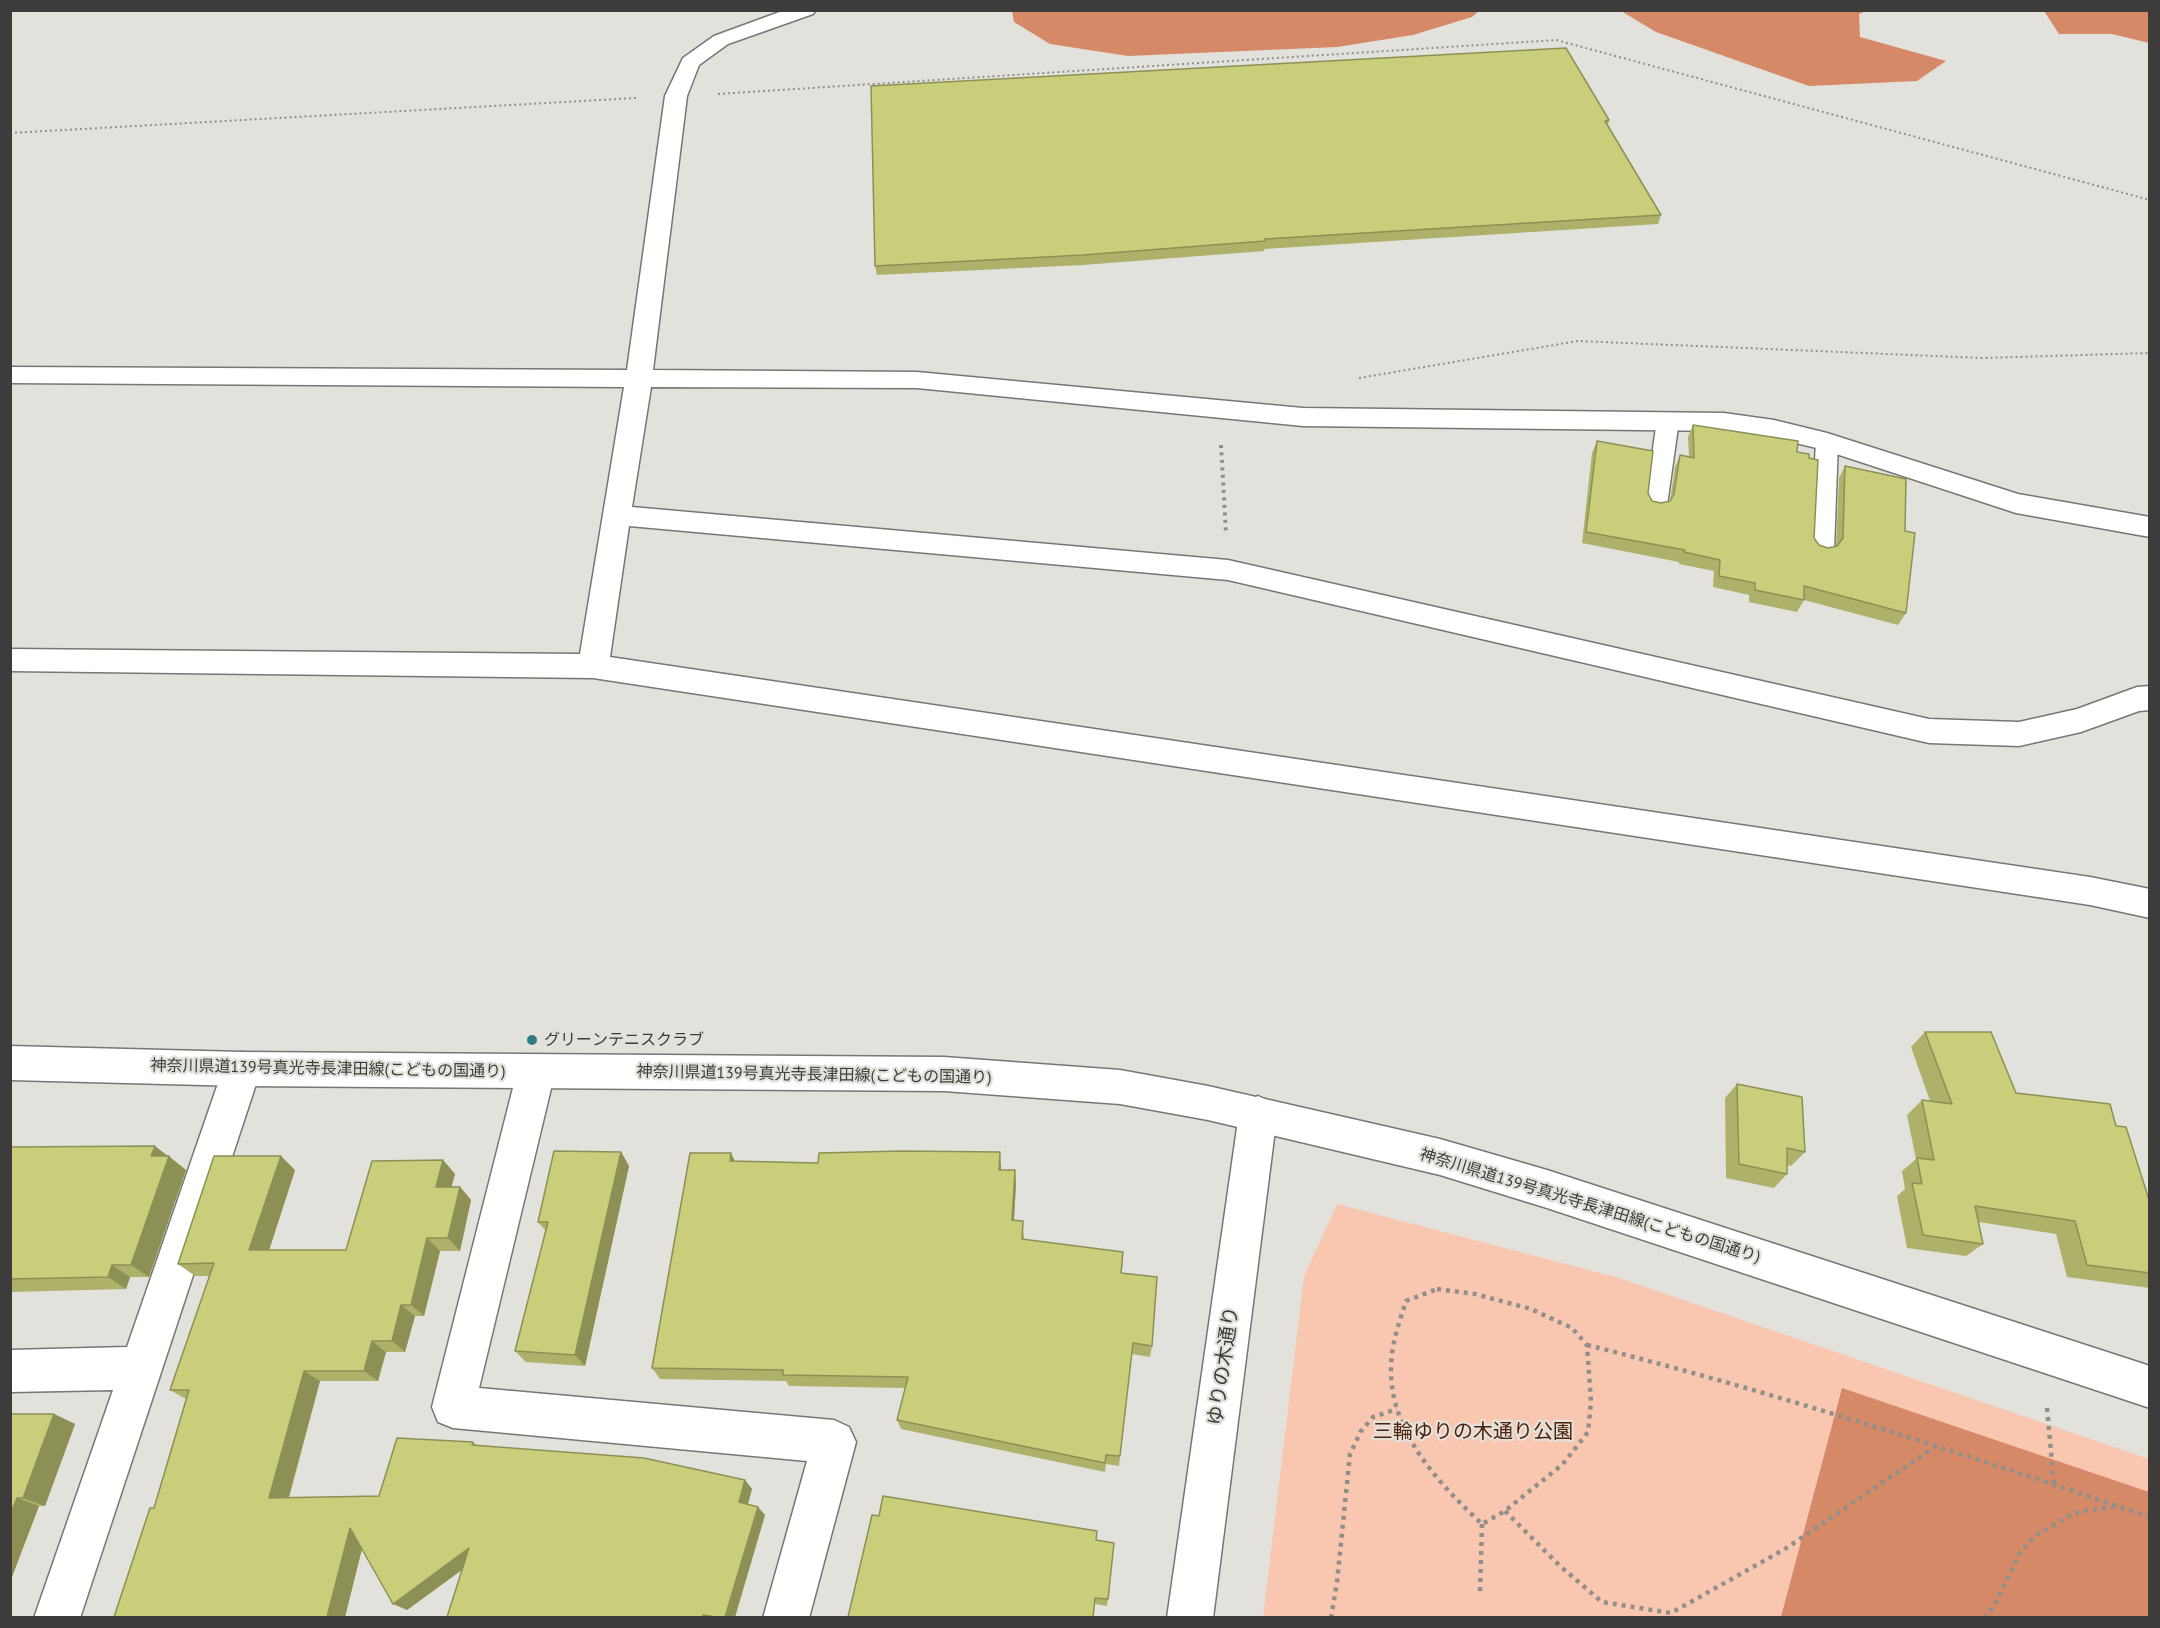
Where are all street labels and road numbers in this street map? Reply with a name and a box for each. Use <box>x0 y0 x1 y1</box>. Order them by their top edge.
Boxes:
street label: 神奈川県道139号真光寺長津田線(こどもの国通り) <box>150 1056 506 1082</box>
street label: 神奈川県道139号真光寺長津田線(こどもの国通り) <box>636 1062 992 1088</box>
street label: 神奈川県道139号真光寺長津田線(こどもの国通り) <box>1417 1145 1763 1267</box>
street label: ゆりの木通り <box>1204 1305 1244 1427</box>

